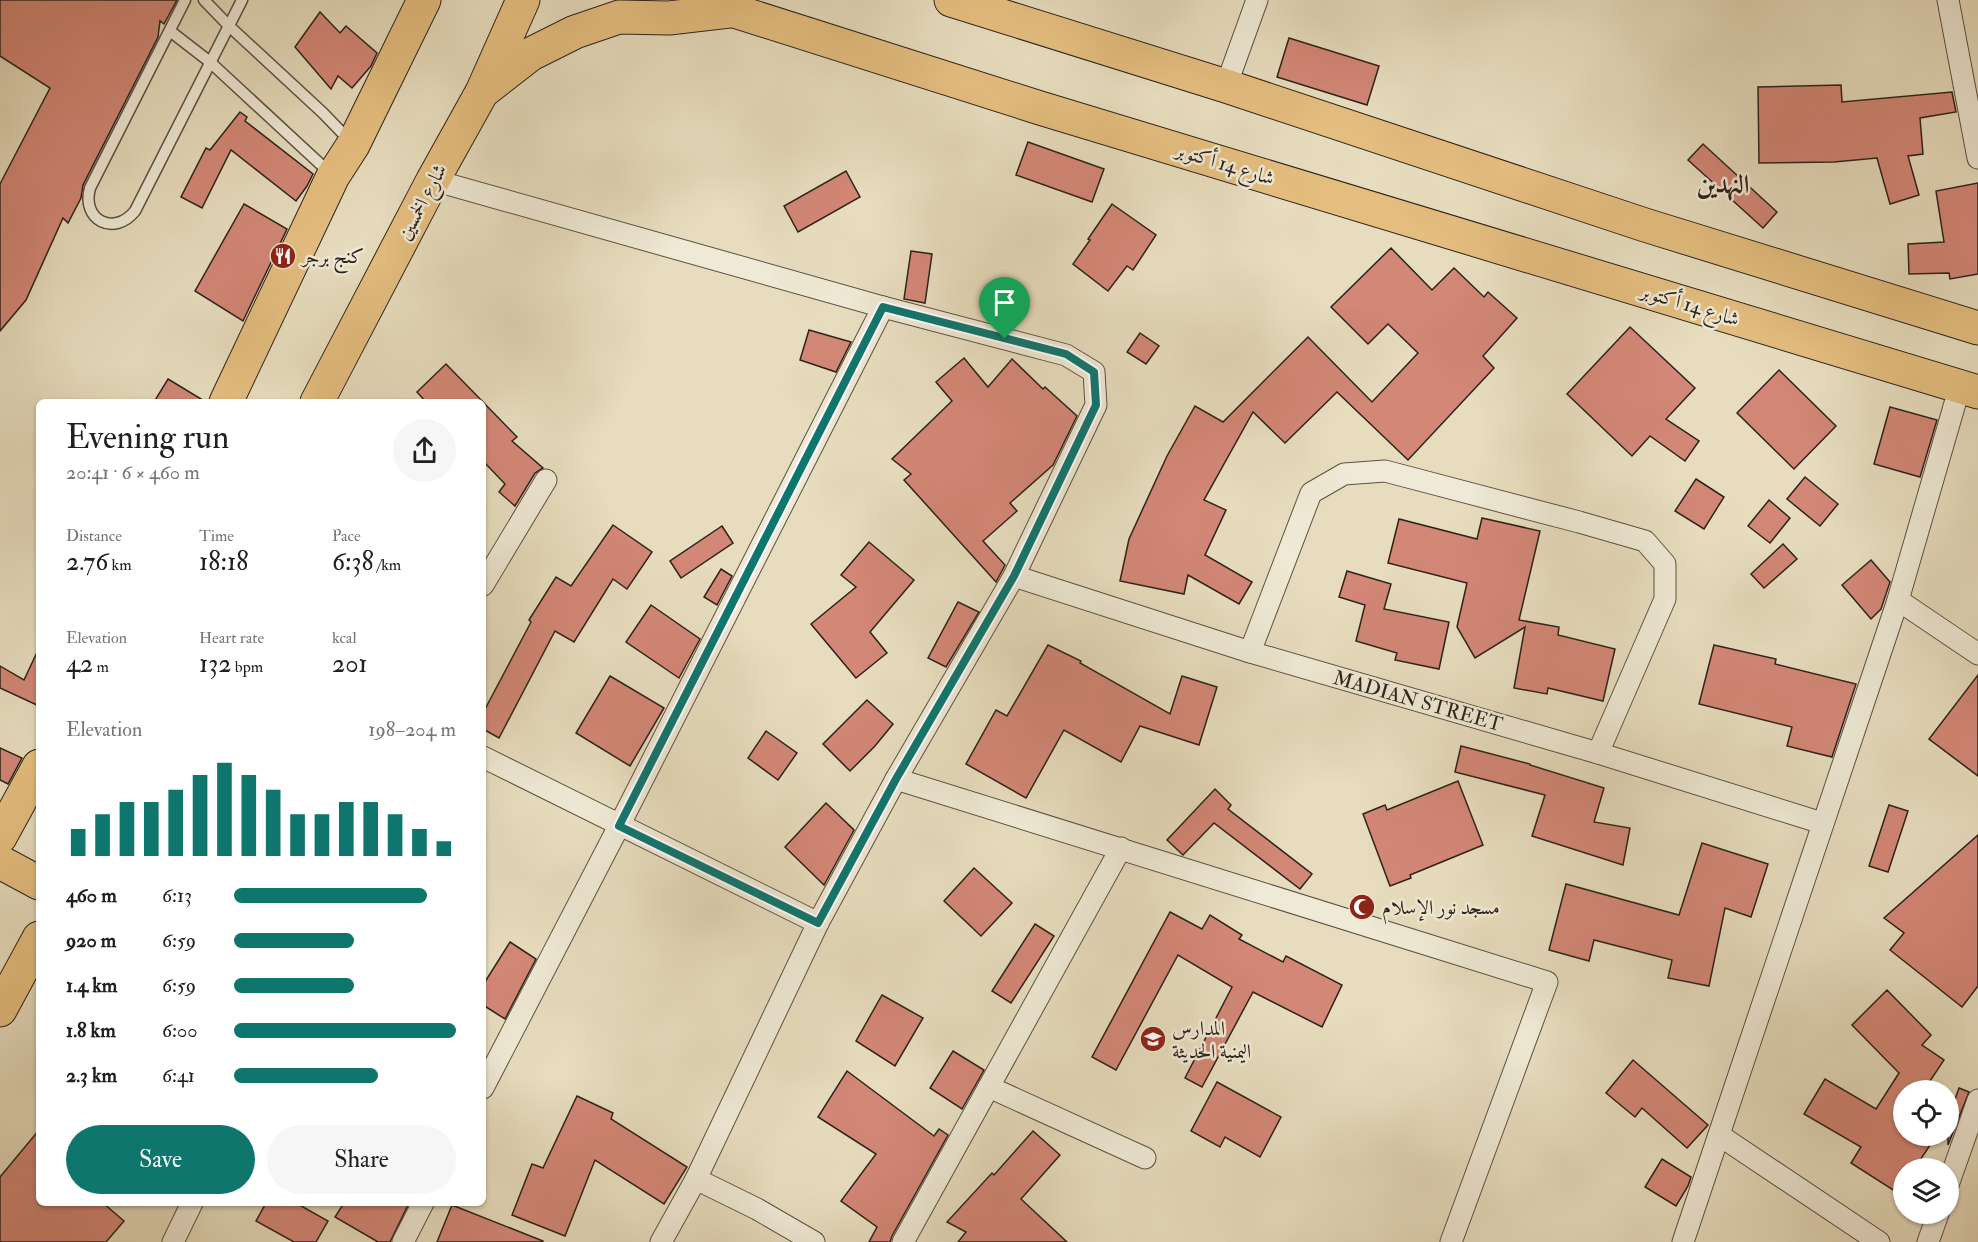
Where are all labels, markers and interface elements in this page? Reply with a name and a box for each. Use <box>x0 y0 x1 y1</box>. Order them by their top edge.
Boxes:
street label: شارع 14 أكتوبر <box>1169 135 1278 196</box>
street label: شارع الخمسين <box>392 160 457 247</box>
district label: النهدين <box>1697 169 1749 201</box>
restaurant icon: كنج برجر <box>268 241 298 271</box>
place label: كنج برجر <box>300 244 364 274</box>
street label: شارع 14 أكتوبر <box>1634 276 1743 337</box>
pin <box>979 277 1030 339</box>
icon: arrive <box>988 286 1021 319</box>
text: Evening run <box>66 417 229 458</box>
button: share <box>393 419 456 482</box>
text: 20:41 · 6 × 460 m <box>66 460 200 485</box>
text: Distance <box>66 526 122 546</box>
text: Time <box>199 526 234 546</box>
text: Pace <box>332 526 361 546</box>
text: 2.76 <box>66 546 108 578</box>
text: 18:18 <box>199 546 248 578</box>
text: 6:38 <box>332 546 374 578</box>
text: km <box>108 555 132 575</box>
text: /km <box>374 555 401 575</box>
text: Elevation <box>66 628 127 648</box>
text: Heart rate <box>199 628 264 648</box>
text: kcal <box>332 628 357 648</box>
text: 42 <box>66 648 93 680</box>
text: 132 <box>199 648 231 680</box>
text: 201 <box>332 648 368 680</box>
text: m <box>93 657 109 677</box>
text: bpm <box>231 657 263 677</box>
street label: MADIAN STREET <box>1330 665 1506 737</box>
text: Elevation <box>66 717 142 742</box>
text: 198–204 m <box>368 717 456 742</box>
text: 460 m <box>66 883 117 908</box>
text: 6:13 <box>162 883 192 908</box>
mosque icon: مسجد نور الإسلام <box>1347 892 1377 922</box>
place label: مسجد نور الإسلام <box>1382 895 1500 925</box>
text: 920 m <box>66 928 116 953</box>
text: 6:59 <box>162 928 196 953</box>
text: 1.4 km <box>66 973 117 998</box>
text: 6:59 <box>162 973 196 998</box>
place label: المدارس اليمنية الحديثة <box>1172 1016 1251 1064</box>
text: 1.8 km <box>66 1018 116 1043</box>
text: 6:00 <box>162 1018 198 1043</box>
school or university icon: المدارس اليمنية الحديثة <box>1138 1024 1168 1054</box>
text: 2.3 km <box>66 1063 117 1088</box>
text: 6:41 <box>162 1063 195 1088</box>
map controls <box>1893 1080 1959 1224</box>
button: locate <box>1893 1080 1959 1146</box>
button: Save <box>66 1125 255 1194</box>
button: Share <box>267 1125 456 1194</box>
button: layers <box>1893 1158 1959 1224</box>

